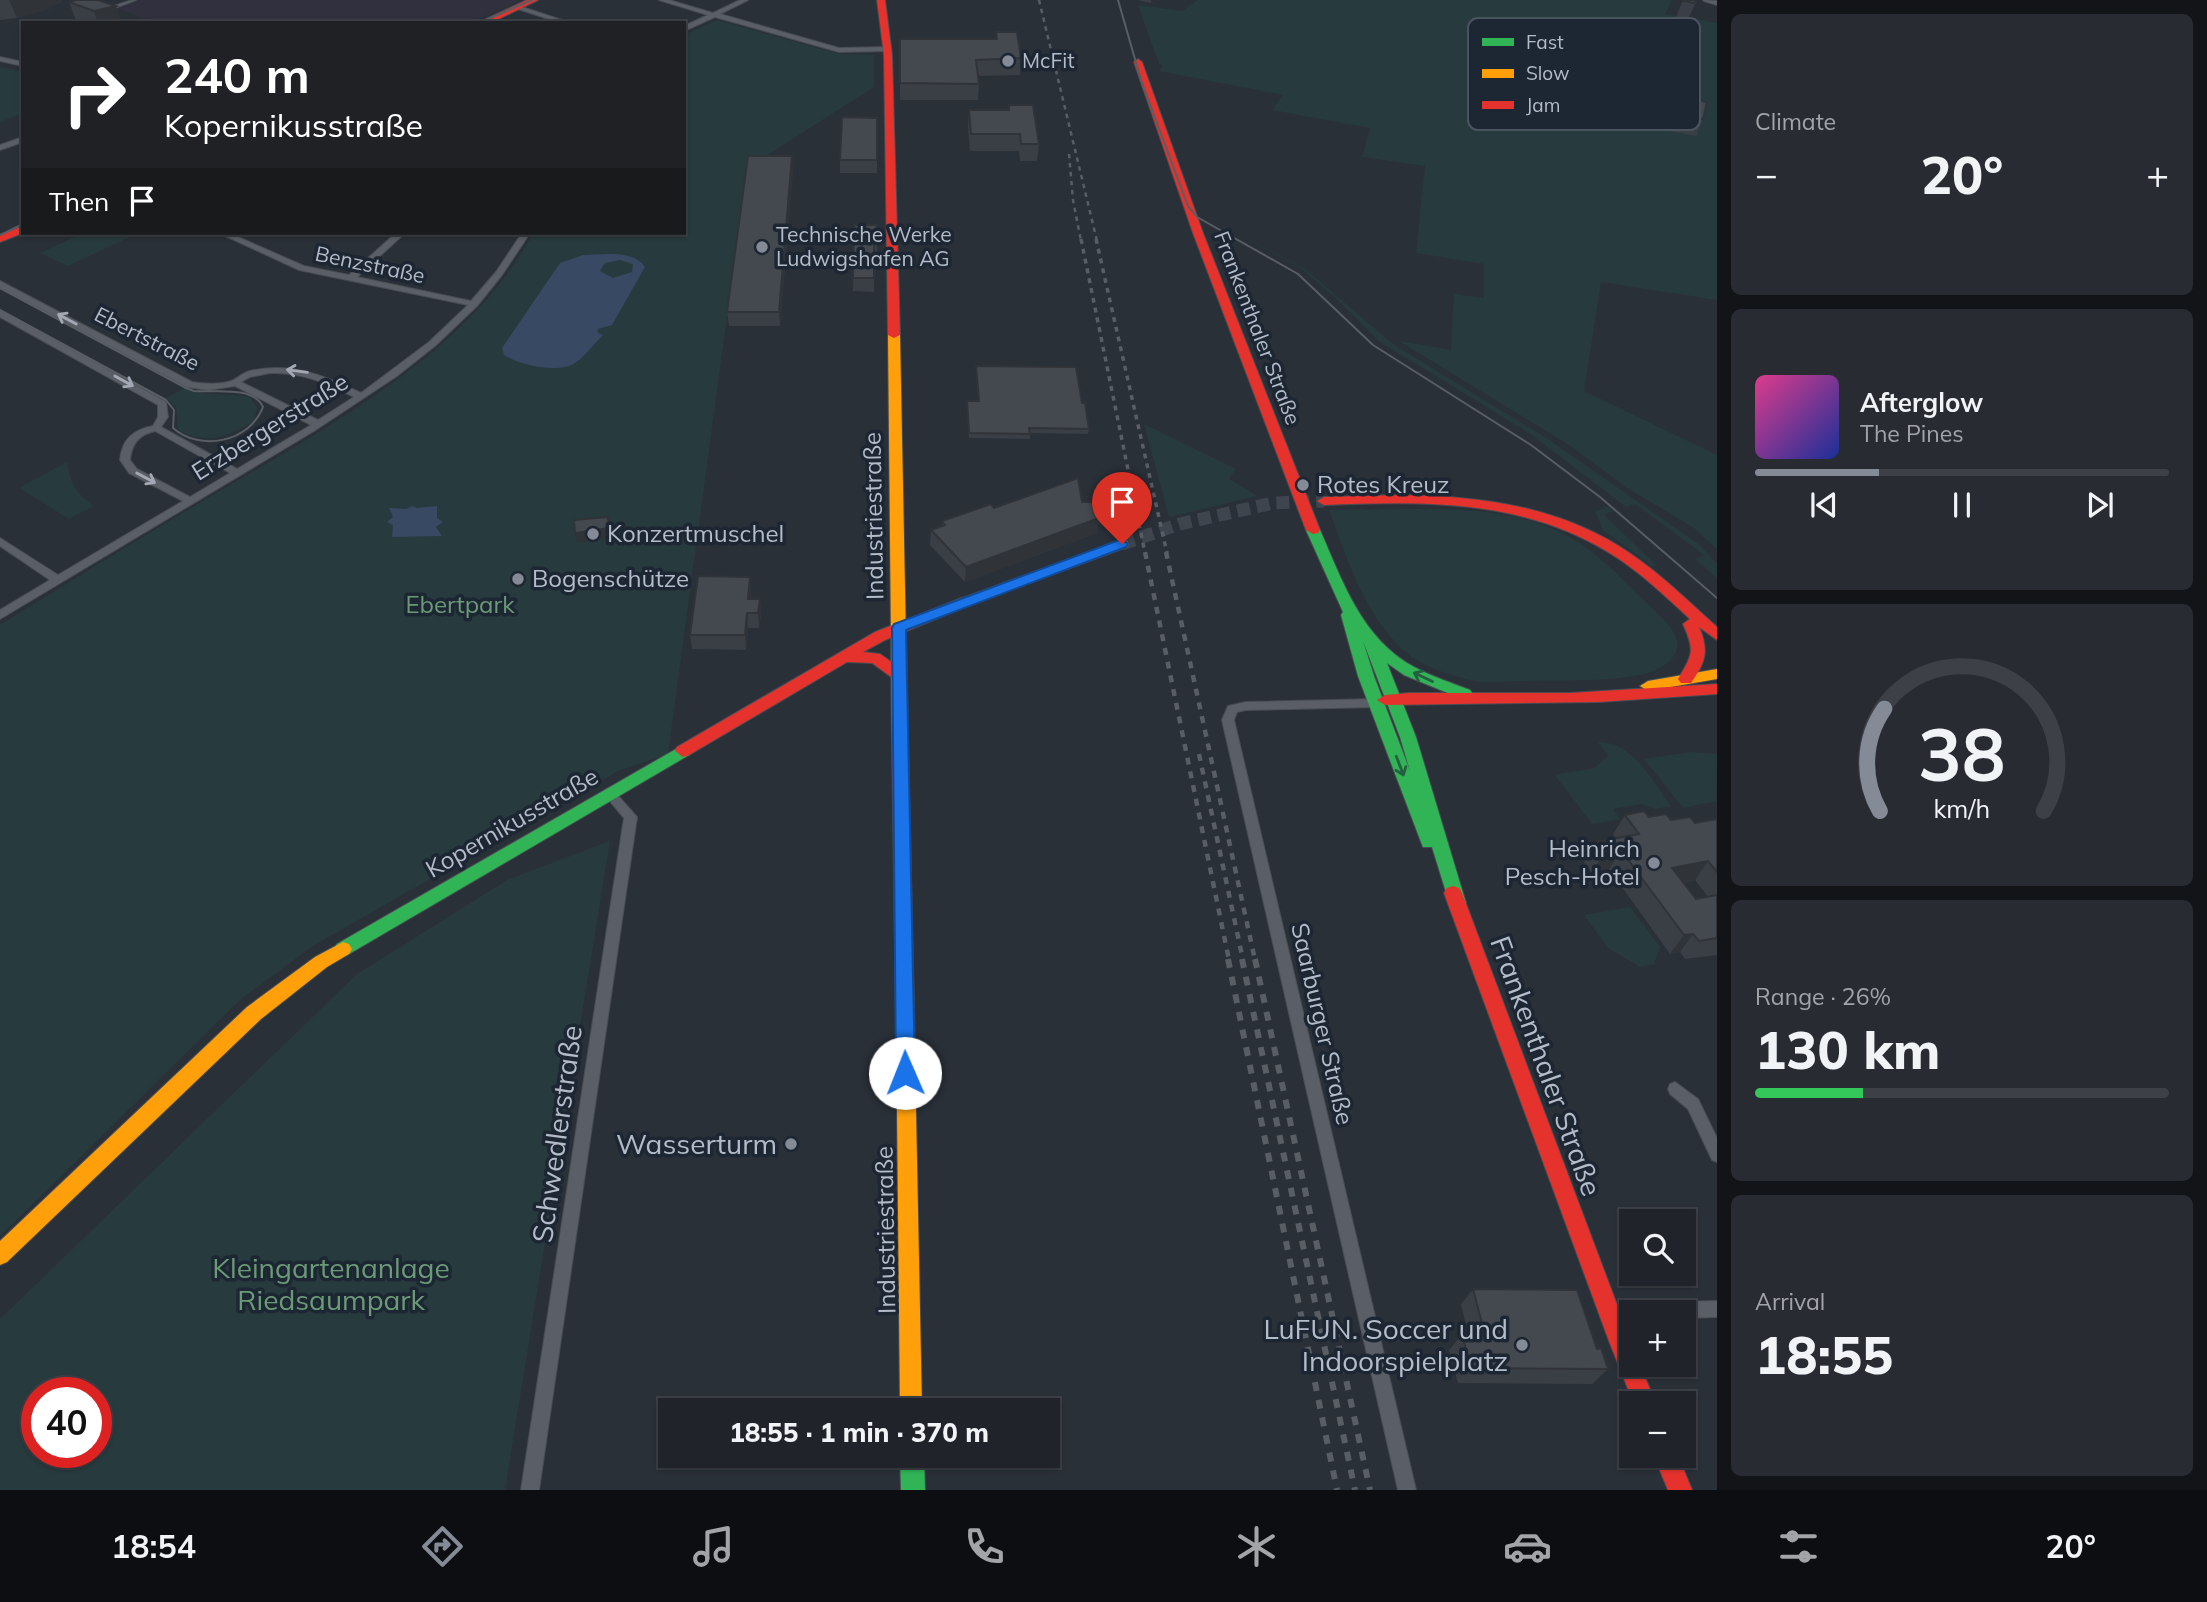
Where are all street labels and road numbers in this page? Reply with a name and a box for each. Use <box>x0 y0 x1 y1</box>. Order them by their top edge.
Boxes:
street label: Frankenthaler Straße <box>1209 227 1307 428</box>
street label: Benzstraße <box>313 240 427 288</box>
street label: Ebertstraße <box>91 301 204 376</box>
street label: Erzbergerstraße <box>186 366 353 486</box>
street label: Industriestraße <box>857 432 889 600</box>
street label: Kopernikusstraße <box>420 761 603 884</box>
street label: Saarburger Straße <box>1285 920 1361 1128</box>
street label: Frankenthaler Straße <box>1483 931 1610 1200</box>
street label: Schwedlerstraße <box>524 1023 589 1245</box>
street label: Industriestraße <box>869 1146 901 1314</box>

